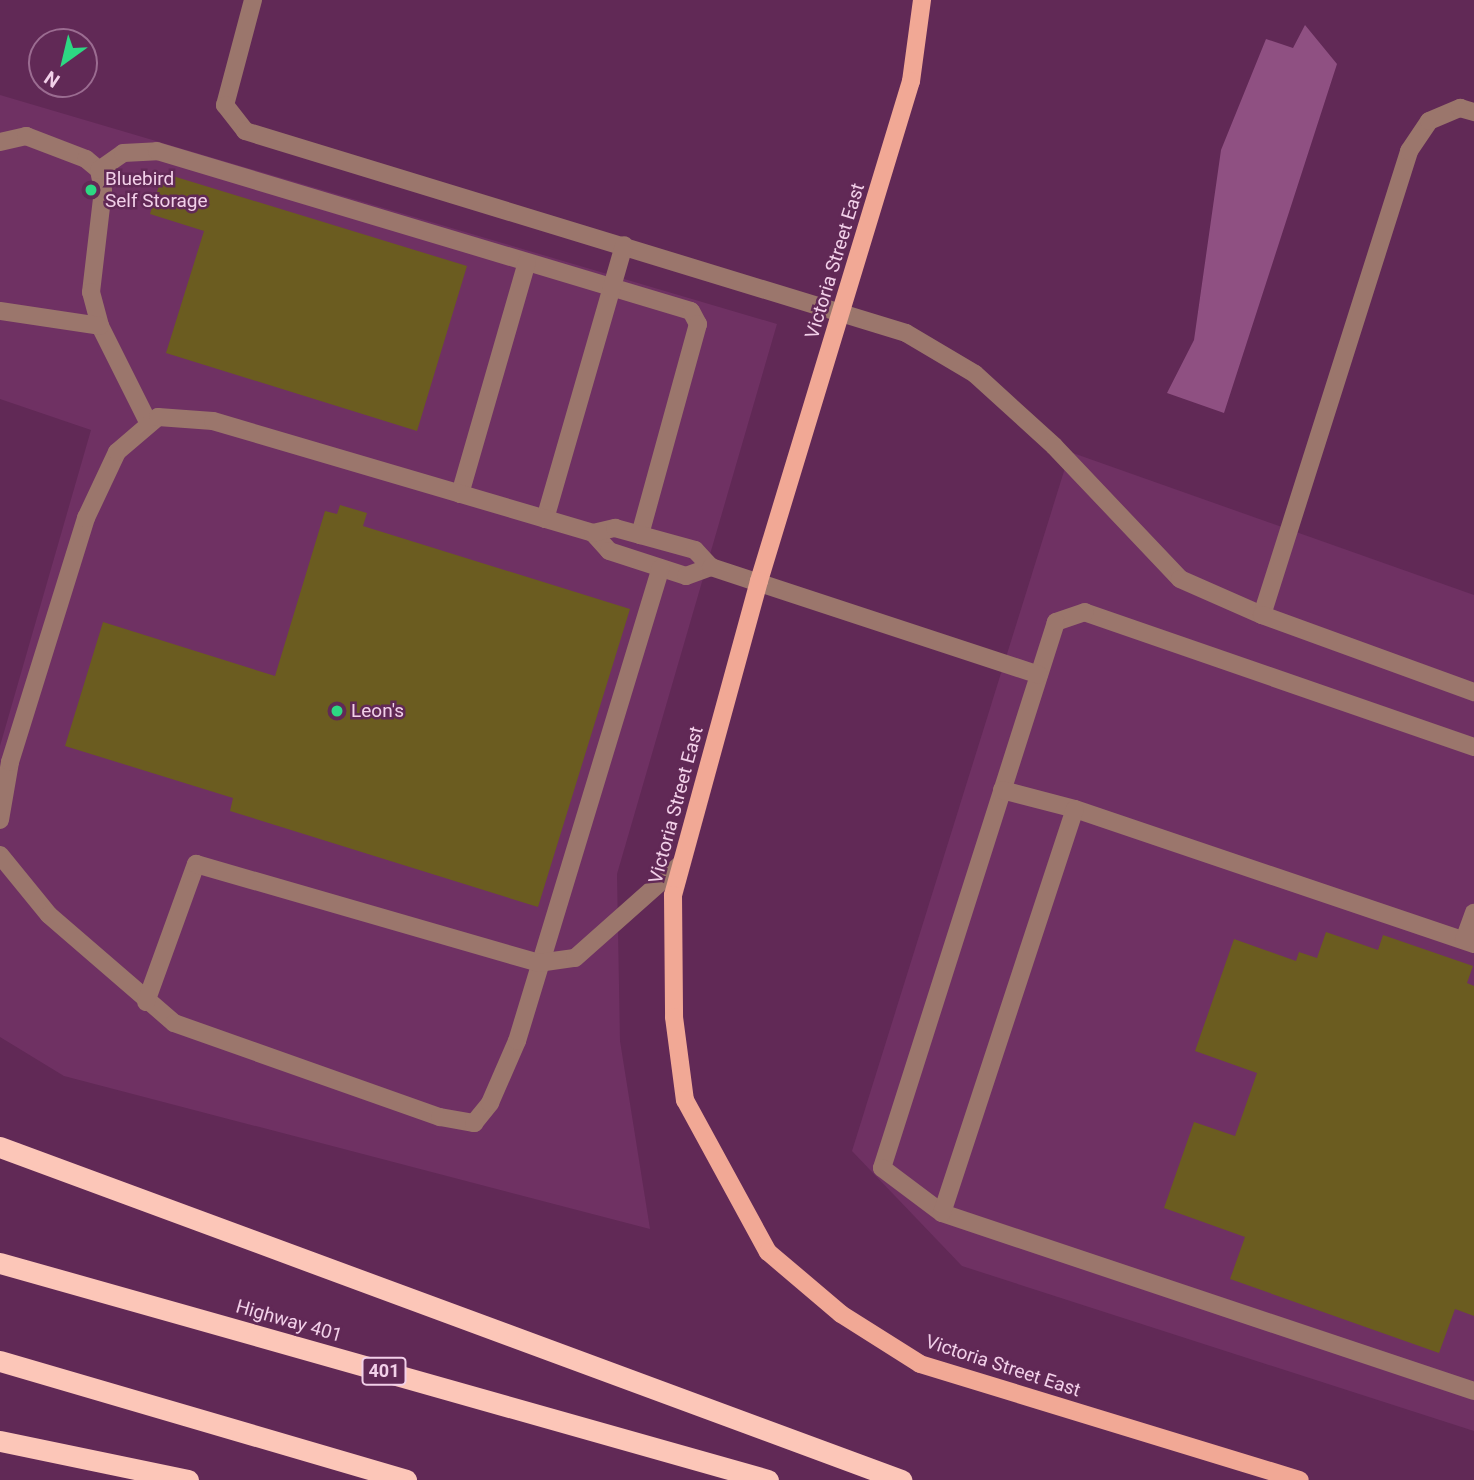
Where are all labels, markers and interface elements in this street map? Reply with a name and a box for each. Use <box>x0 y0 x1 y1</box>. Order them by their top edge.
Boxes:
north arrow <box>28 28 98 98</box>
text: N <box>40 66 64 92</box>
place label: Bluebird Self Storage <box>105 168 208 212</box>
street label: Victoria Street East <box>800 180 870 342</box>
marker: Bluebird Self Storage <box>83 182 99 198</box>
place label: Leon's <box>351 700 404 722</box>
marker: Leon's <box>329 703 345 719</box>
street label: Victoria Street East <box>644 724 708 886</box>
street label: Highway 401 <box>233 1295 345 1347</box>
street label: Victoria Street East <box>923 1330 1083 1402</box>
road number: 401 <box>361 1356 407 1386</box>

